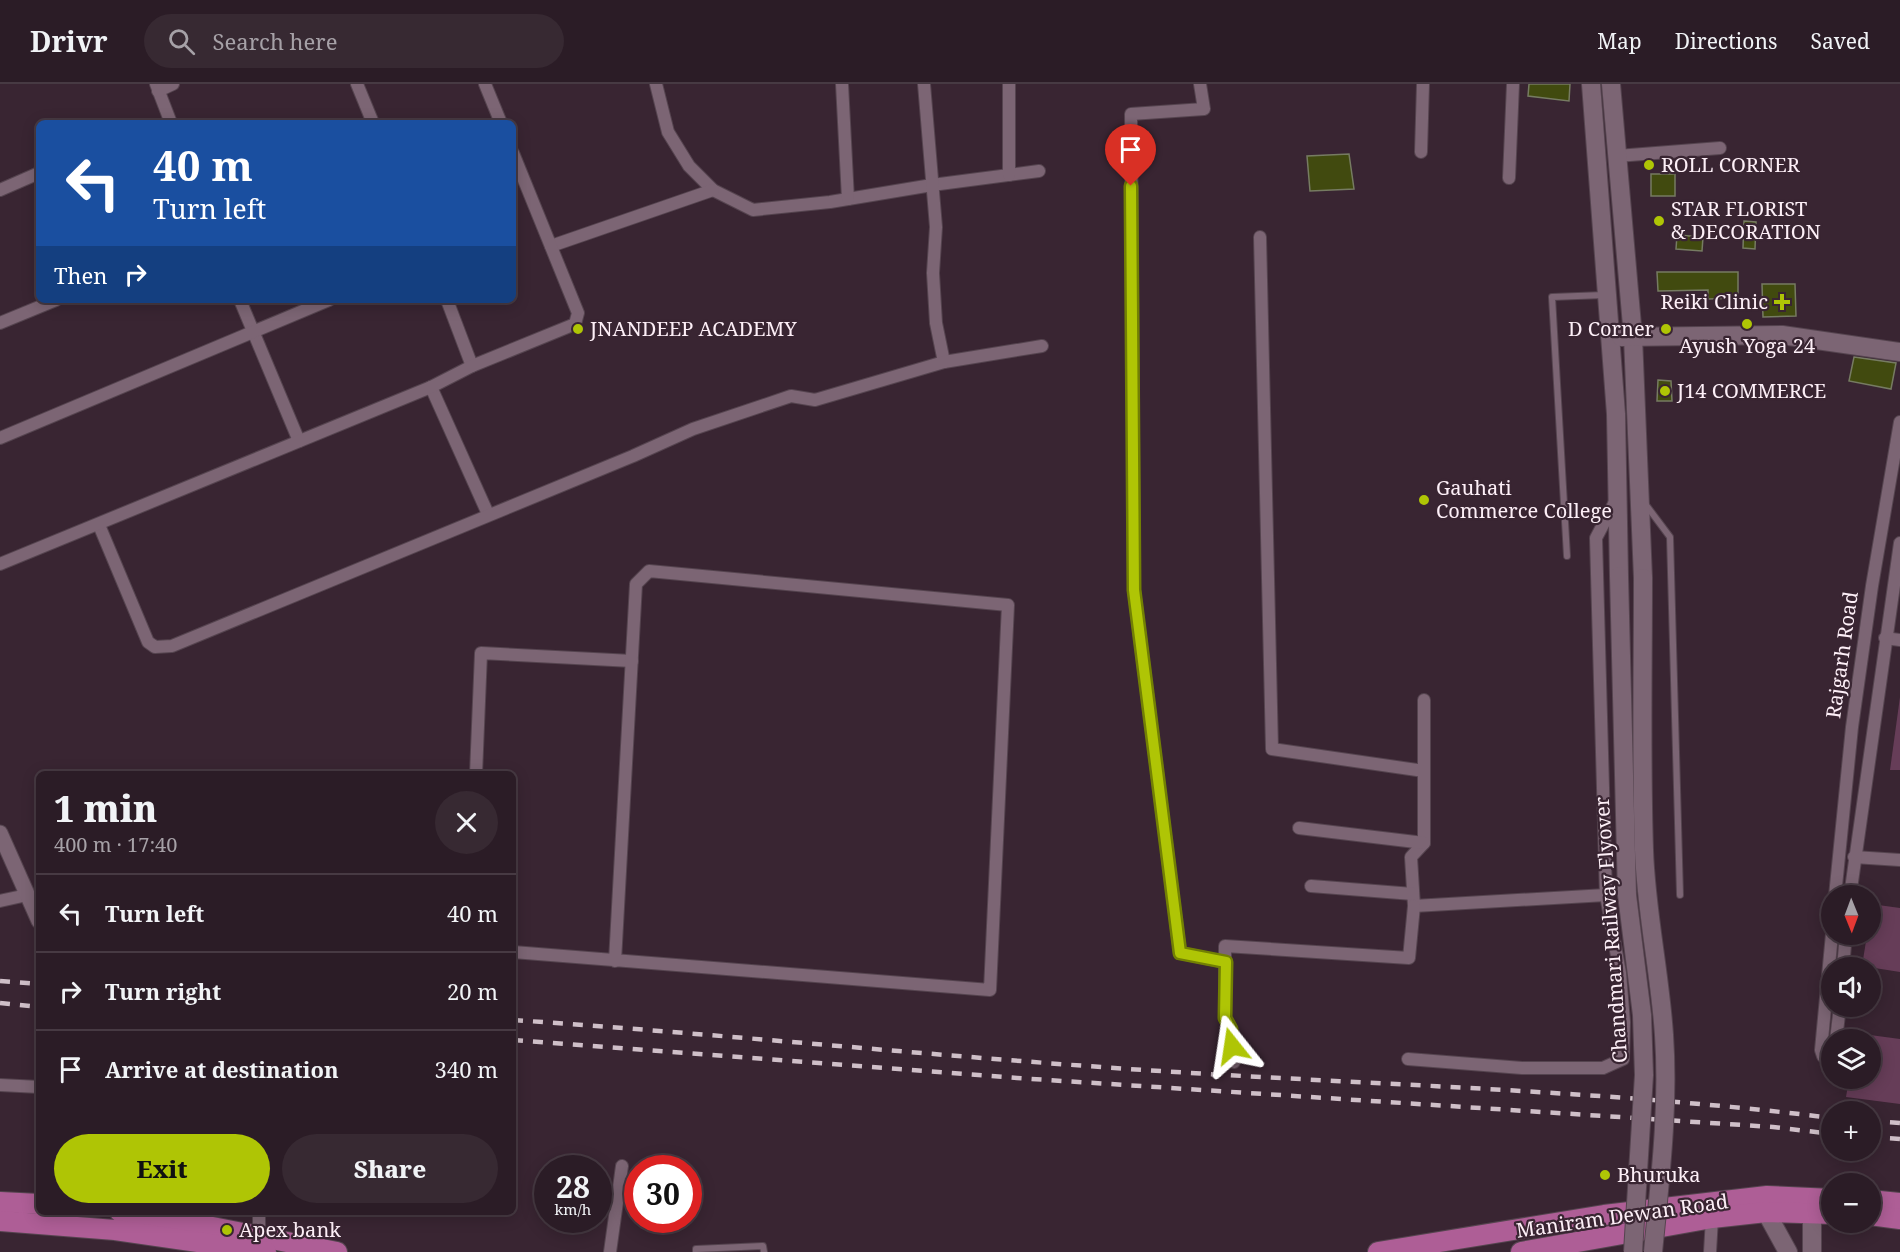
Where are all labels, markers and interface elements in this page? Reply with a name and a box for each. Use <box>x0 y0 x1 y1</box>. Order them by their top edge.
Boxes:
search box <box>144 14 564 68</box>
text: Drivr <box>30 22 108 60</box>
icon: search <box>165 25 198 58</box>
text: Search here <box>213 26 337 56</box>
text: Map <box>1597 27 1642 55</box>
text: Directions <box>1675 27 1777 55</box>
text: Saved <box>1810 27 1870 55</box>
pin <box>1105 124 1156 186</box>
icon: arrive <box>1114 133 1147 166</box>
text: 40 m <box>153 136 253 193</box>
icon: left <box>54 144 132 222</box>
place label: ROLL CORNER <box>1661 151 1801 178</box>
marker: ROLL CORNER <box>1642 158 1656 172</box>
text: Turn left <box>153 190 266 227</box>
place label: STAR FLORIST & DECORATION <box>1671 195 1821 245</box>
marker: STAR FLORIST & DECORATION <box>1652 214 1666 228</box>
icon: right <box>119 258 152 291</box>
text: Then <box>54 260 107 290</box>
place label: Reiki Clinic <box>1660 288 1768 315</box>
marker: Reiki Clinic <box>1773 293 1791 311</box>
place label: JNANDEEP ACADEMY <box>589 315 797 342</box>
place label: D Corner <box>1568 315 1655 342</box>
marker: Ayush Yoga 24 <box>1740 317 1754 331</box>
marker: JNANDEEP ACADEMY <box>571 322 585 336</box>
marker: D Corner <box>1659 322 1673 336</box>
place label: Ayush Yoga 24 <box>1679 332 1815 359</box>
place label: J14 COMMERCE <box>1676 377 1826 404</box>
marker: J14 COMMERCE <box>1658 384 1672 398</box>
place label: Gauhati Commerce College <box>1436 474 1612 524</box>
marker: Gauhati Commerce College <box>1417 493 1431 507</box>
street label: Rajgarh Road <box>1819 590 1864 720</box>
text: 1 min <box>54 784 157 833</box>
button: close <box>435 791 498 854</box>
street label: Chandmari Railway Flyover <box>1588 795 1633 1064</box>
text: 400 m · 17:40 <box>54 831 177 858</box>
north arrow <box>1821 885 1881 945</box>
map controls <box>1821 885 1881 1233</box>
icon: left <box>54 897 87 930</box>
text: Turn left <box>105 898 204 928</box>
text: 40 m <box>447 898 498 928</box>
button: sound <box>1821 957 1881 1017</box>
icon: right <box>54 975 87 1008</box>
text: Turn right <box>105 976 221 1006</box>
text: 20 m <box>447 976 498 1006</box>
position arrow <box>1200 1014 1264 1078</box>
button: layers <box>1821 1029 1881 1089</box>
icon: arrive <box>54 1053 87 1086</box>
text: Arrive at destination <box>105 1054 339 1084</box>
text: 340 m <box>435 1054 498 1084</box>
button: + <box>1821 1101 1881 1161</box>
button: Exit <box>54 1134 270 1203</box>
button: Share <box>282 1134 498 1203</box>
speed limit sign: 30 <box>624 1155 702 1233</box>
place label: Bhuruka <box>1617 1161 1701 1188</box>
text: 28 <box>556 1166 590 1207</box>
marker: Bhuruka <box>1598 1168 1612 1182</box>
button: − <box>1821 1173 1881 1233</box>
street label: Maniram Dewan Road <box>1514 1187 1730 1244</box>
text: km/h <box>555 1199 591 1219</box>
place label: Apex bank <box>239 1216 341 1243</box>
marker: Apex bank <box>220 1223 234 1237</box>

